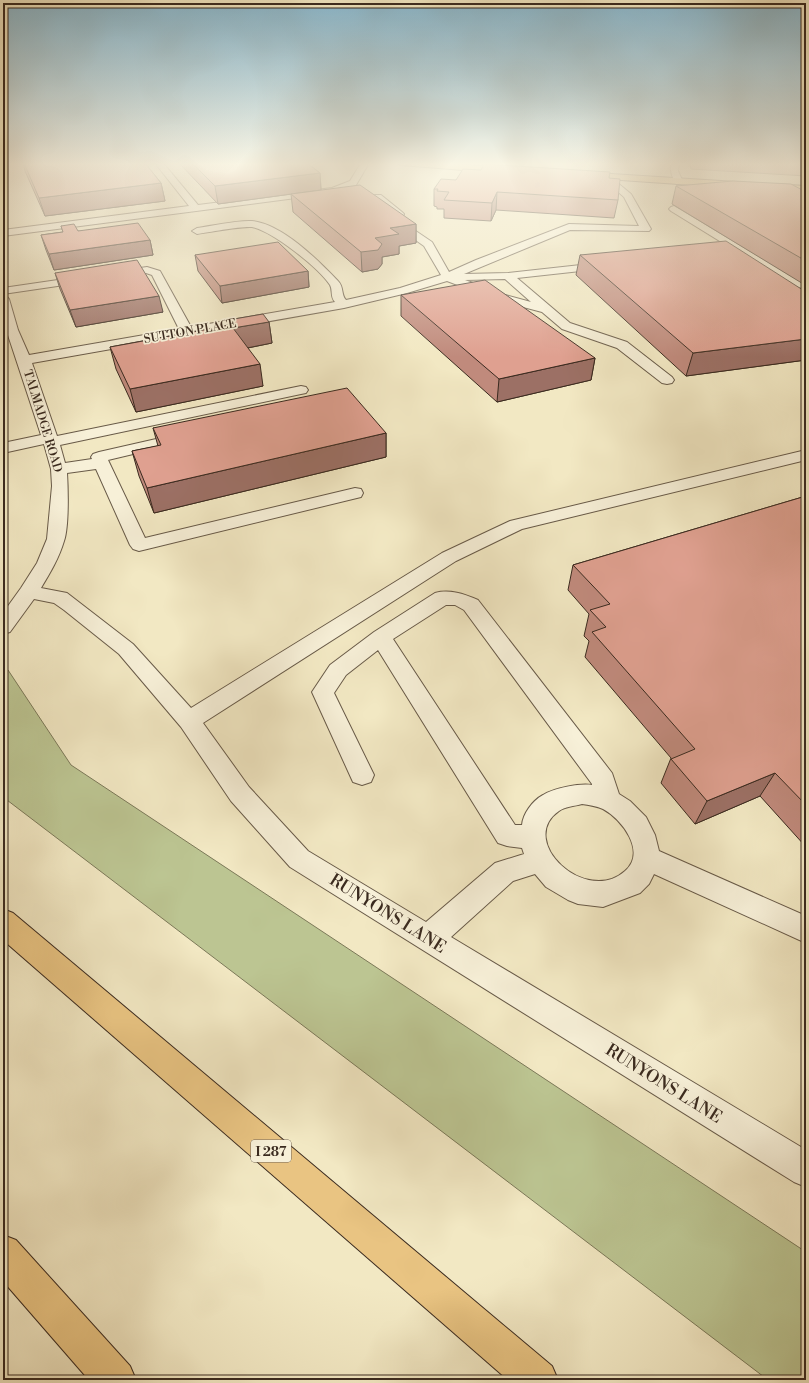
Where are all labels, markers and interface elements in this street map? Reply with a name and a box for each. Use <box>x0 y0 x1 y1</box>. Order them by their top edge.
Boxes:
street label: SUTTON PLACE <box>143 316 238 347</box>
street label: TALMADGE ROAD <box>20 368 65 474</box>
street label: RUNYONS LANE <box>325 869 450 959</box>
street label: RUNYONS LANE <box>601 1039 726 1129</box>
road number: I 287 <box>251 1140 291 1162</box>

